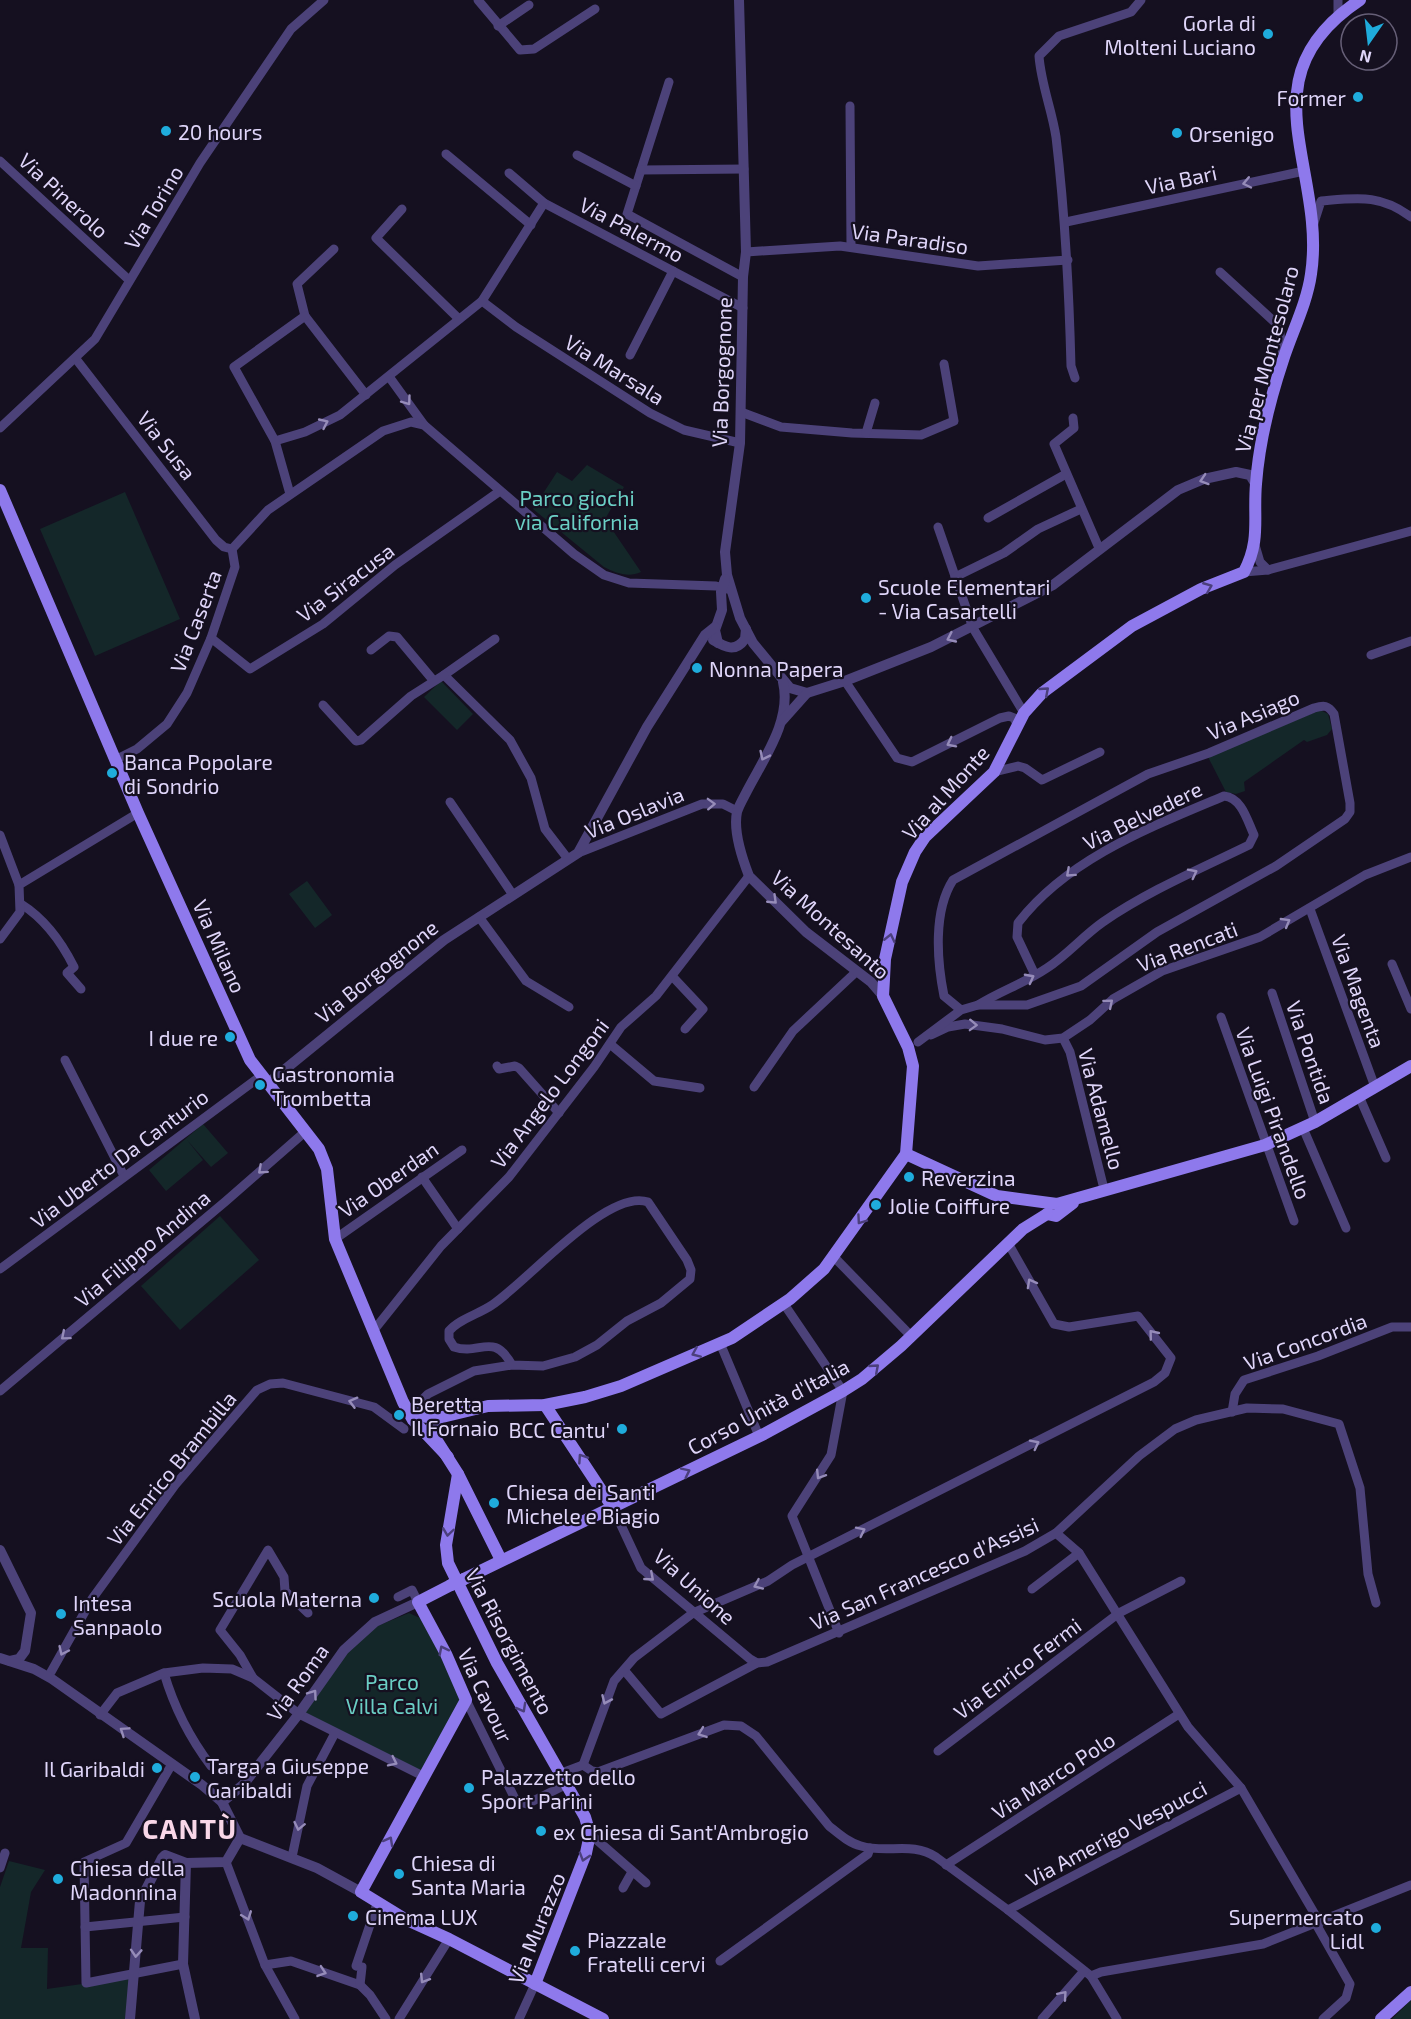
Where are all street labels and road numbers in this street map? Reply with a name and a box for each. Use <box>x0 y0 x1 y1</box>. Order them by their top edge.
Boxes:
street label: Via Pinerolo <box>14 147 114 243</box>
street label: Via Bari <box>1143 159 1219 199</box>
street label: Via Torino <box>118 161 188 253</box>
street label: Via Palermo <box>576 191 688 267</box>
street label: Via Paradiso <box>850 217 970 259</box>
street label: Via per Montesolaro <box>1229 263 1303 455</box>
street label: Via Borgognone <box>706 296 736 448</box>
street label: Via Marsala <box>561 329 669 409</box>
street label: Via Susa <box>132 406 202 484</box>
street label: Via Siracusa <box>291 537 399 627</box>
street label: Via Caserta <box>164 566 226 676</box>
street label: Via Asiago <box>1203 683 1303 745</box>
street label: Via al Monte <box>896 740 994 844</box>
street label: Via Belvedere <box>1078 775 1206 855</box>
street label: Via Oslavia <box>581 781 687 843</box>
street label: Via Montesanto <box>767 864 895 984</box>
street label: Via Milano <box>188 895 252 997</box>
street label: Via Borgognone <box>310 914 442 1028</box>
street label: Via Rencati <box>1133 915 1241 977</box>
street label: Via Magenta <box>1327 931 1391 1051</box>
street label: Via Pontida <box>1282 997 1340 1107</box>
street label: Via Angelo Longoni <box>485 1013 613 1173</box>
street label: Via Luigi Pirandello <box>1231 1024 1317 1202</box>
street label: Via Adamello <box>1074 1046 1130 1172</box>
street label: Via Uberto Da Canturio <box>25 1083 213 1233</box>
street label: Via Oberdan <box>334 1136 442 1222</box>
street label: Via Filippo Andina <box>69 1184 215 1312</box>
street label: Via Concordia <box>1240 1307 1370 1375</box>
street label: Corso Unità d'Italia <box>683 1353 853 1459</box>
street label: Via Enrico Brambilla <box>101 1386 241 1550</box>
street label: Via San Francesco d'Assisi <box>806 1511 1042 1635</box>
street label: Via Unione <box>649 1543 741 1629</box>
street label: Via Risorgimento <box>461 1564 559 1718</box>
street label: Via Enrico Fermi <box>948 1612 1086 1724</box>
street label: Via Roma <box>261 1639 333 1725</box>
street label: Via Cavour <box>453 1644 519 1747</box>
street label: Via Marco Polo <box>987 1726 1119 1824</box>
street label: Via Amerigo Vespucci <box>1021 1775 1211 1891</box>
street label: Via Murazzo <box>502 1869 570 1987</box>

